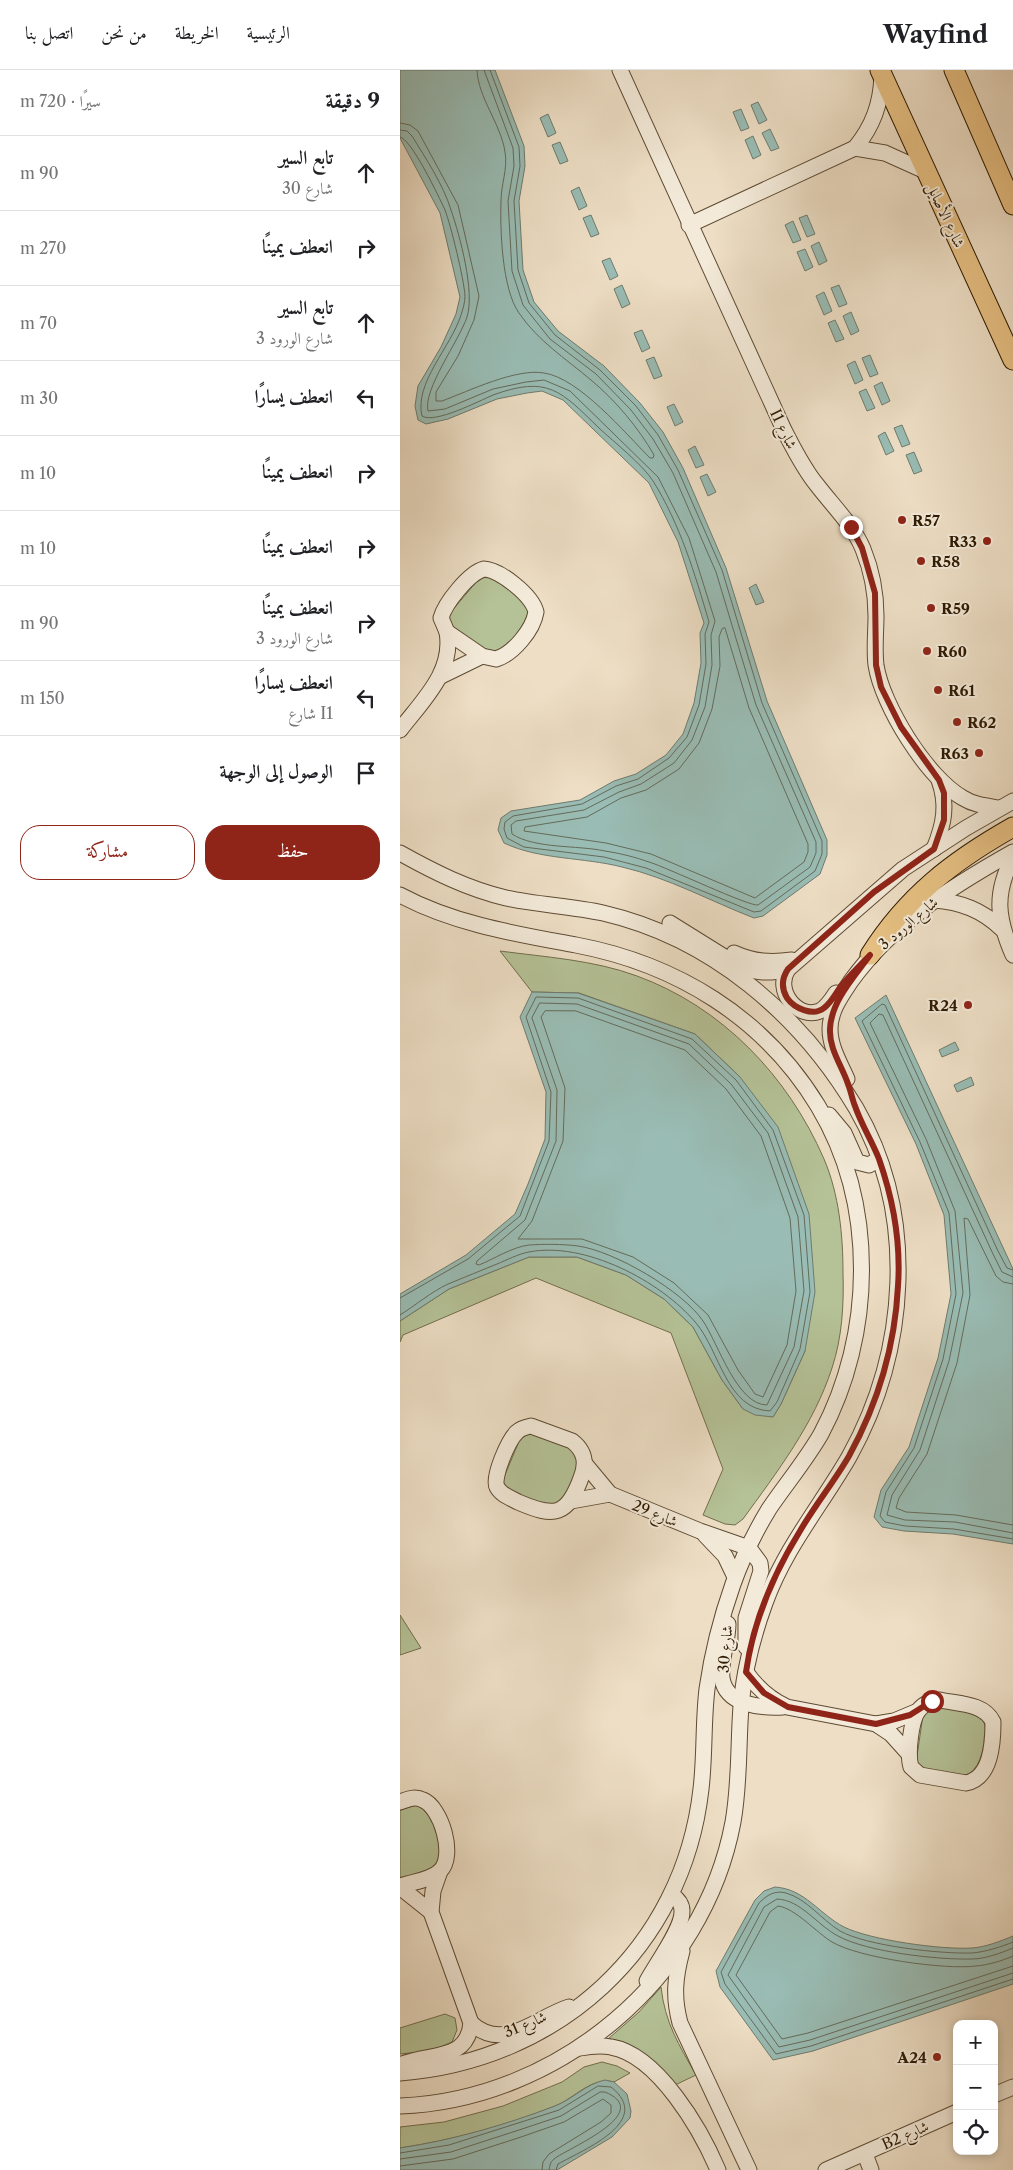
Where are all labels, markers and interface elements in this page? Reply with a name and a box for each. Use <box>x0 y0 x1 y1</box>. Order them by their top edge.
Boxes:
text: Wayfind <box>883 20 988 49</box>
text: اتصل بنا <box>25 22 73 44</box>
text: من نحن <box>101 22 147 44</box>
text: الخريطة <box>175 22 219 44</box>
text: الرئيسية <box>247 22 290 44</box>
text: 9 دقيقة <box>326 88 380 113</box>
text: سيرًا · 720 m <box>20 91 101 111</box>
text: تابع السير <box>279 146 333 169</box>
icon: ahead <box>352 159 380 187</box>
text: 90 m <box>20 163 59 183</box>
text: شارع 30 <box>282 178 333 198</box>
street label: شارع الأصايل <box>919 179 970 252</box>
icon: right <box>352 234 380 262</box>
text: انعطف يمينًا <box>262 235 333 258</box>
text: 270 m <box>20 238 66 258</box>
text: تابع السير <box>279 296 333 319</box>
icon: ahead <box>352 309 380 337</box>
text: 70 m <box>20 313 57 333</box>
text: شارع الورود 3 <box>256 328 333 348</box>
icon: left <box>352 384 380 412</box>
text: انعطف يسارًا <box>254 385 333 408</box>
text: 30 m <box>20 388 58 408</box>
street label: I1 شارع <box>763 406 802 454</box>
icon: right <box>352 459 380 487</box>
text: انعطف يمينًا <box>262 460 333 483</box>
text: 10 m <box>20 463 56 483</box>
place label: R57 <box>912 511 940 530</box>
marker: R57 <box>896 514 908 526</box>
route end <box>840 516 863 539</box>
place label: R33 <box>949 532 977 551</box>
icon: right <box>352 534 380 562</box>
text: انعطف يمينًا <box>262 535 333 558</box>
marker: R33 <box>981 535 993 547</box>
text: 10 m <box>20 538 56 558</box>
place label: R58 <box>931 552 960 571</box>
marker: R58 <box>915 555 927 567</box>
text: انعطف يمينًا <box>262 596 333 619</box>
place label: R59 <box>941 599 970 618</box>
marker: R59 <box>925 602 937 614</box>
icon: right <box>352 609 380 637</box>
text: 90 m <box>20 613 59 633</box>
text: شارع الورود 3 <box>256 628 333 648</box>
place label: R60 <box>937 642 967 661</box>
marker: R60 <box>921 645 933 657</box>
text: انعطف يسارًا <box>254 671 333 694</box>
place label: R61 <box>948 681 976 700</box>
icon: left <box>352 684 380 712</box>
marker: R61 <box>932 684 944 696</box>
text: 150 m <box>20 688 65 708</box>
text: I1 شارع <box>288 703 333 723</box>
place label: R62 <box>967 713 997 732</box>
marker: R62 <box>951 716 963 728</box>
place label: R63 <box>940 744 969 763</box>
marker: R63 <box>973 747 985 759</box>
icon: arrive <box>352 759 380 787</box>
text: الوصول إلى الوجهة <box>219 760 333 783</box>
button: مشاركة <box>20 825 195 880</box>
button: حفظ <box>205 825 380 880</box>
street label: شارع الورود 3 <box>874 893 944 957</box>
place label: R24 <box>928 996 958 1015</box>
marker: R24 <box>962 999 974 1011</box>
street label: شارع 29 <box>628 1495 681 1534</box>
street label: شارع 30 <box>713 1624 741 1674</box>
route start <box>921 1690 944 1713</box>
street label: شارع 31 <box>501 2007 551 2045</box>
map controls <box>953 2020 998 2155</box>
button: + <box>953 2020 998 2065</box>
place label: A24 <box>896 2048 927 2067</box>
marker: A24 <box>931 2051 943 2063</box>
button: − <box>953 2065 998 2110</box>
button: locate <box>953 2110 998 2155</box>
street label: B2 شارع <box>879 2116 933 2157</box>

